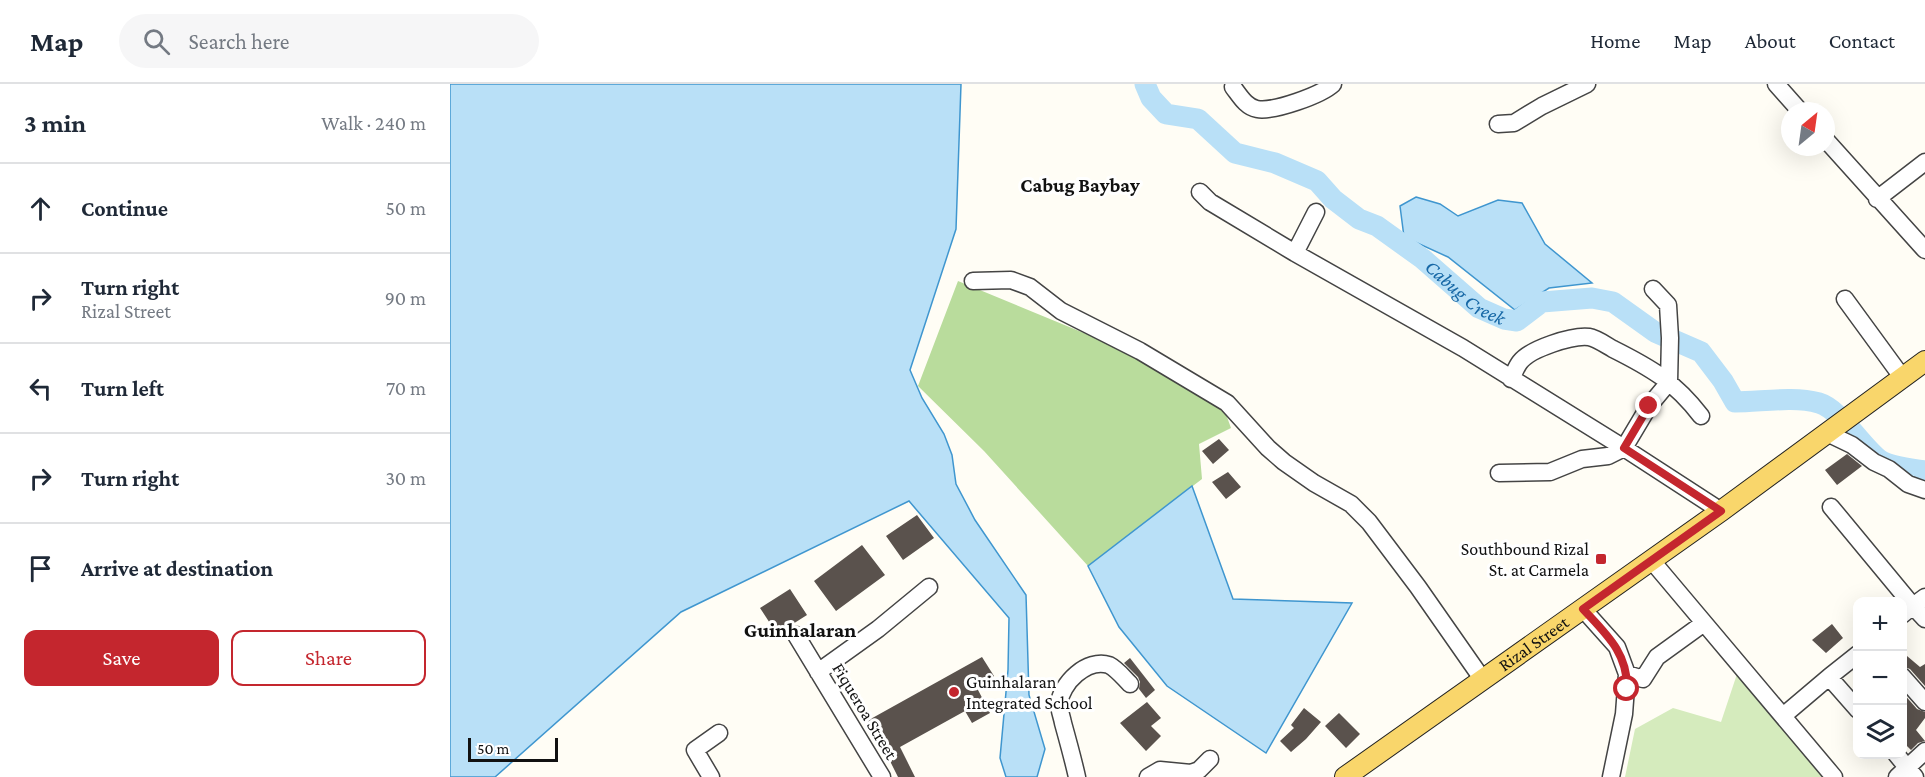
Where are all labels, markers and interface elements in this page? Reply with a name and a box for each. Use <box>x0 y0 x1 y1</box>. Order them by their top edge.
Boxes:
search box <box>119 14 539 68</box>
icon: search <box>140 25 173 58</box>
text: Map <box>30 26 83 57</box>
text: Search here <box>188 29 289 54</box>
text: Home <box>1590 29 1640 53</box>
text: Map <box>1673 29 1712 53</box>
text: About <box>1745 29 1796 53</box>
text: Contact <box>1829 29 1895 53</box>
north arrow <box>1781 102 1835 156</box>
text: 3 min <box>24 109 86 138</box>
text: Walk · 240 m <box>321 112 426 134</box>
district label: Cabug Baybay <box>1020 174 1140 196</box>
icon: ahead <box>24 192 57 225</box>
text: Continue <box>81 196 168 221</box>
text: 50 m <box>385 197 426 219</box>
water label: Cabug Creek <box>1421 255 1510 330</box>
text: Turn right <box>81 275 179 300</box>
icon: right <box>24 282 57 315</box>
text: 90 m <box>385 287 426 309</box>
text: Rizal Street <box>81 300 171 322</box>
icon: left <box>24 372 57 405</box>
text: Turn left <box>81 376 164 401</box>
text: 70 m <box>386 377 426 399</box>
route end <box>1635 392 1661 418</box>
icon: right <box>24 462 57 495</box>
text: Turn right <box>81 466 179 491</box>
text: 30 m <box>385 467 426 489</box>
place label: Southbound Rizal St. at Carmela <box>1461 539 1589 580</box>
icon: arrive <box>24 552 57 585</box>
marker: Southbound Rizal St. at Carmela <box>1594 552 1608 566</box>
text: Arrive at destination <box>81 556 273 581</box>
map controls <box>1853 597 1907 759</box>
button: + <box>1853 597 1907 651</box>
street label: Rizal Street <box>1495 611 1573 675</box>
district label: Guinhalaran <box>744 618 856 642</box>
button: Save <box>24 630 219 686</box>
button: Share <box>231 630 426 686</box>
button: − <box>1853 651 1907 705</box>
street label: Fiqueroa Street <box>828 659 902 764</box>
place label: Guinhalaran Integrated School <box>966 672 1093 713</box>
route start <box>1613 675 1639 701</box>
marker: Guinhalaran Integrated School <box>947 685 961 699</box>
button: layers <box>1853 705 1907 759</box>
scale bar <box>468 735 558 762</box>
text: 50 m <box>477 740 509 757</box>

